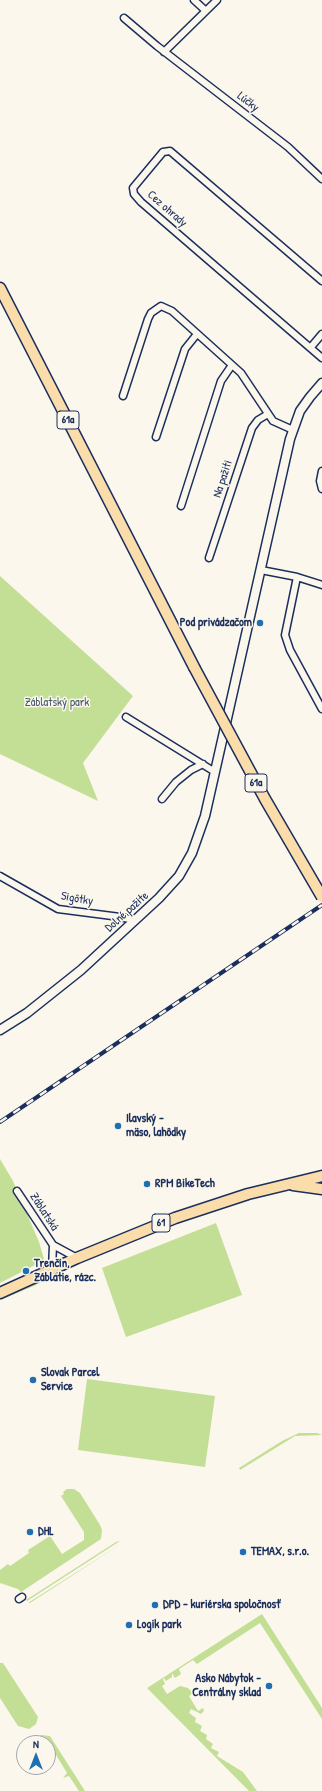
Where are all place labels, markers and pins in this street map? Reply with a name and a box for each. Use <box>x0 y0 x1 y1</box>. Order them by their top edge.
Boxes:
place label: Pod privádzačom <box>180 616 252 630</box>
marker: Pod privádzačom <box>255 618 265 628</box>
place label: Ilavský - mäso, lahôdky <box>126 1112 186 1140</box>
marker: Ilavský - mäso, lahôdky <box>113 1121 123 1131</box>
place label: RPM BikeTech <box>155 1177 215 1191</box>
marker: RPM BikeTech <box>142 1179 152 1189</box>
place label: Trenčín, Záblatie, rázc. <box>34 1257 96 1285</box>
marker: Trenčín, Záblatie, rázc. <box>21 1266 31 1276</box>
place label: Slovak Parcel Service <box>41 1366 99 1394</box>
marker: Slovak Parcel Service <box>28 1375 38 1385</box>
place label: DHL <box>38 1525 54 1539</box>
marker: DHL <box>25 1527 35 1537</box>
place label: TEMAX, s.r.o. <box>251 1545 309 1559</box>
marker: TEMAX, s.r.o. <box>238 1547 248 1557</box>
place label: DPD - kuriérska spoločnosť <box>163 1598 280 1612</box>
marker: DPD - kuriérska spoločnosť <box>150 1600 160 1610</box>
place label: Logik park <box>137 1618 182 1632</box>
marker: Logik park <box>124 1620 134 1630</box>
place label: Asko Nábytok - Centrálny sklad <box>192 1672 261 1700</box>
marker: Asko Nábytok - Centrálny sklad <box>264 1681 274 1691</box>

